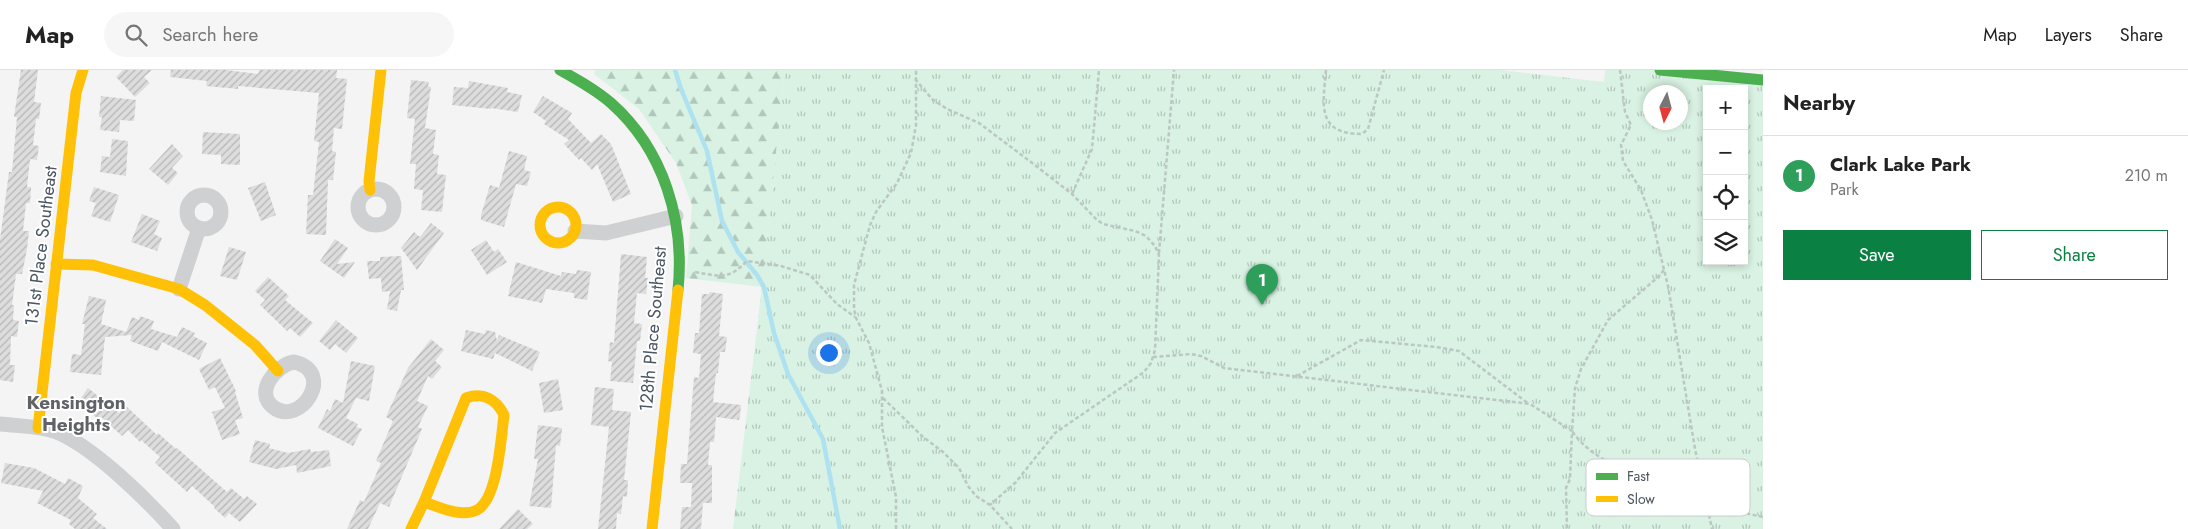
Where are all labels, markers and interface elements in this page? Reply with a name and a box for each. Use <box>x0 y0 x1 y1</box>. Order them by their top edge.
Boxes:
search box <box>104 12 454 57</box>
text: Map <box>25 17 74 52</box>
icon: search <box>122 21 150 49</box>
text: Search here <box>162 21 258 48</box>
text: Map <box>1983 22 2017 48</box>
text: Layers <box>2045 22 2092 48</box>
text: Share <box>2120 22 2163 48</box>
north arrow <box>1643 85 1688 130</box>
map controls <box>1703 85 1748 265</box>
button: + <box>1703 85 1748 130</box>
text: Nearby <box>1783 88 1855 118</box>
button: − <box>1703 130 1748 175</box>
text: Clark Lake Park <box>1830 151 1971 178</box>
street label: 131st Place Southeast <box>18 164 64 328</box>
text: 1 <box>1795 164 1803 187</box>
text: 210 m <box>2125 164 2168 187</box>
button: locate <box>1703 175 1748 220</box>
text: Park <box>1830 178 1859 201</box>
button: layers <box>1703 220 1748 265</box>
button: Save <box>1783 230 1971 280</box>
button: Share <box>1981 230 2168 280</box>
street label: 128th Place Southeast <box>633 245 673 413</box>
pin: 1 <box>1246 264 1278 305</box>
your location <box>816 340 842 366</box>
district label: Kensington Heights <box>26 389 126 438</box>
legend <box>1586 459 1750 516</box>
text: Fast <box>1627 466 1650 486</box>
text: Slow <box>1627 489 1655 509</box>

